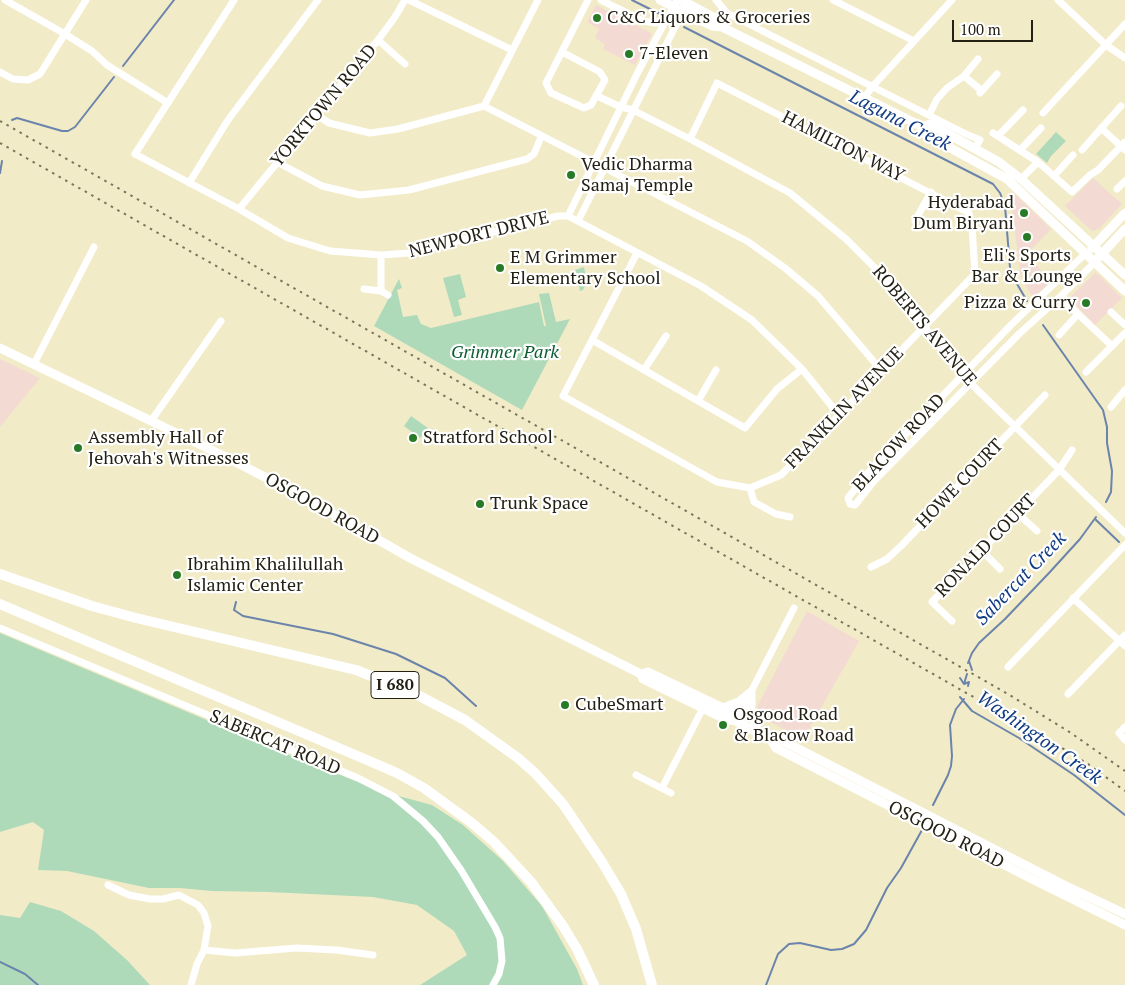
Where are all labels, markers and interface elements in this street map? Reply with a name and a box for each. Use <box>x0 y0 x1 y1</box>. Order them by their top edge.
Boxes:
place label: C&C Liquors & Groceries <box>607 7 810 29</box>
scale bar <box>955 10 1036 42</box>
marker: C&C Liquors & Groceries <box>591 12 603 24</box>
text: 100 m <box>960 19 1001 39</box>
street label: YORKTOWN ROAD <box>266 40 382 172</box>
place label: 7-Eleven <box>639 43 708 65</box>
marker: 7-Eleven <box>623 48 635 60</box>
water label: Laguna Creek <box>845 86 955 156</box>
street label: HAMILTON WAY <box>778 107 908 187</box>
place label: Vedic Dharma Samaj Temple <box>581 154 693 196</box>
marker: Vedic Dharma Samaj Temple <box>565 169 577 181</box>
place label: Hyderabad Dum Biryani <box>913 192 1014 234</box>
street label: NEWPORT DRIVE <box>407 207 551 263</box>
marker: Hyderabad Dum Biryani <box>1018 207 1030 219</box>
marker: Eli's Sports Bar & Lounge <box>1021 231 1033 243</box>
place label: Eli's Sports Bar & Lounge <box>972 245 1082 288</box>
place label: E M Grimmer Elementary School <box>510 247 661 290</box>
street label: ROBERTS AVENUE <box>867 261 981 391</box>
marker: E M Grimmer Elementary School <box>494 262 506 274</box>
place label: Pizza & Curry <box>964 292 1076 314</box>
marker: Pizza & Curry <box>1080 297 1092 309</box>
park label: Grimmer Park <box>451 342 559 364</box>
street label: FRANKLIN AVENUE <box>781 343 909 473</box>
street label: BLACOW ROAD <box>848 390 950 496</box>
place label: Assembly Hall of Jehovah's Witnesses <box>88 427 249 469</box>
place label: Stratford School <box>423 427 553 449</box>
marker: Stratford School <box>407 432 419 444</box>
street label: HOWE COURT <box>912 435 1008 533</box>
marker: Assembly Hall of Jehovah's Witnesses <box>72 442 84 454</box>
street label: OSGOOD ROAD <box>261 469 383 549</box>
street label: RONALD COURT <box>931 490 1041 602</box>
place label: Trunk Space <box>490 493 588 515</box>
marker: Trunk Space <box>474 498 486 510</box>
water label: Sabercat Creek <box>971 527 1071 631</box>
place label: Ibrahim Khalilullah Islamic Center <box>187 554 343 596</box>
marker: Ibrahim Khalilullah Islamic Center <box>171 569 183 581</box>
road number: I 680 <box>371 672 419 698</box>
water label: Washington Creek <box>972 686 1106 790</box>
place label: CubeSmart <box>575 694 664 716</box>
marker: CubeSmart <box>559 699 571 711</box>
place label: Osgood Road & Blacow Road <box>733 704 854 746</box>
street label: SABERCAT ROAD <box>206 706 344 780</box>
marker: Osgood Road & Blacow Road <box>717 719 729 731</box>
street label: OSGOOD ROAD <box>884 796 1008 874</box>

